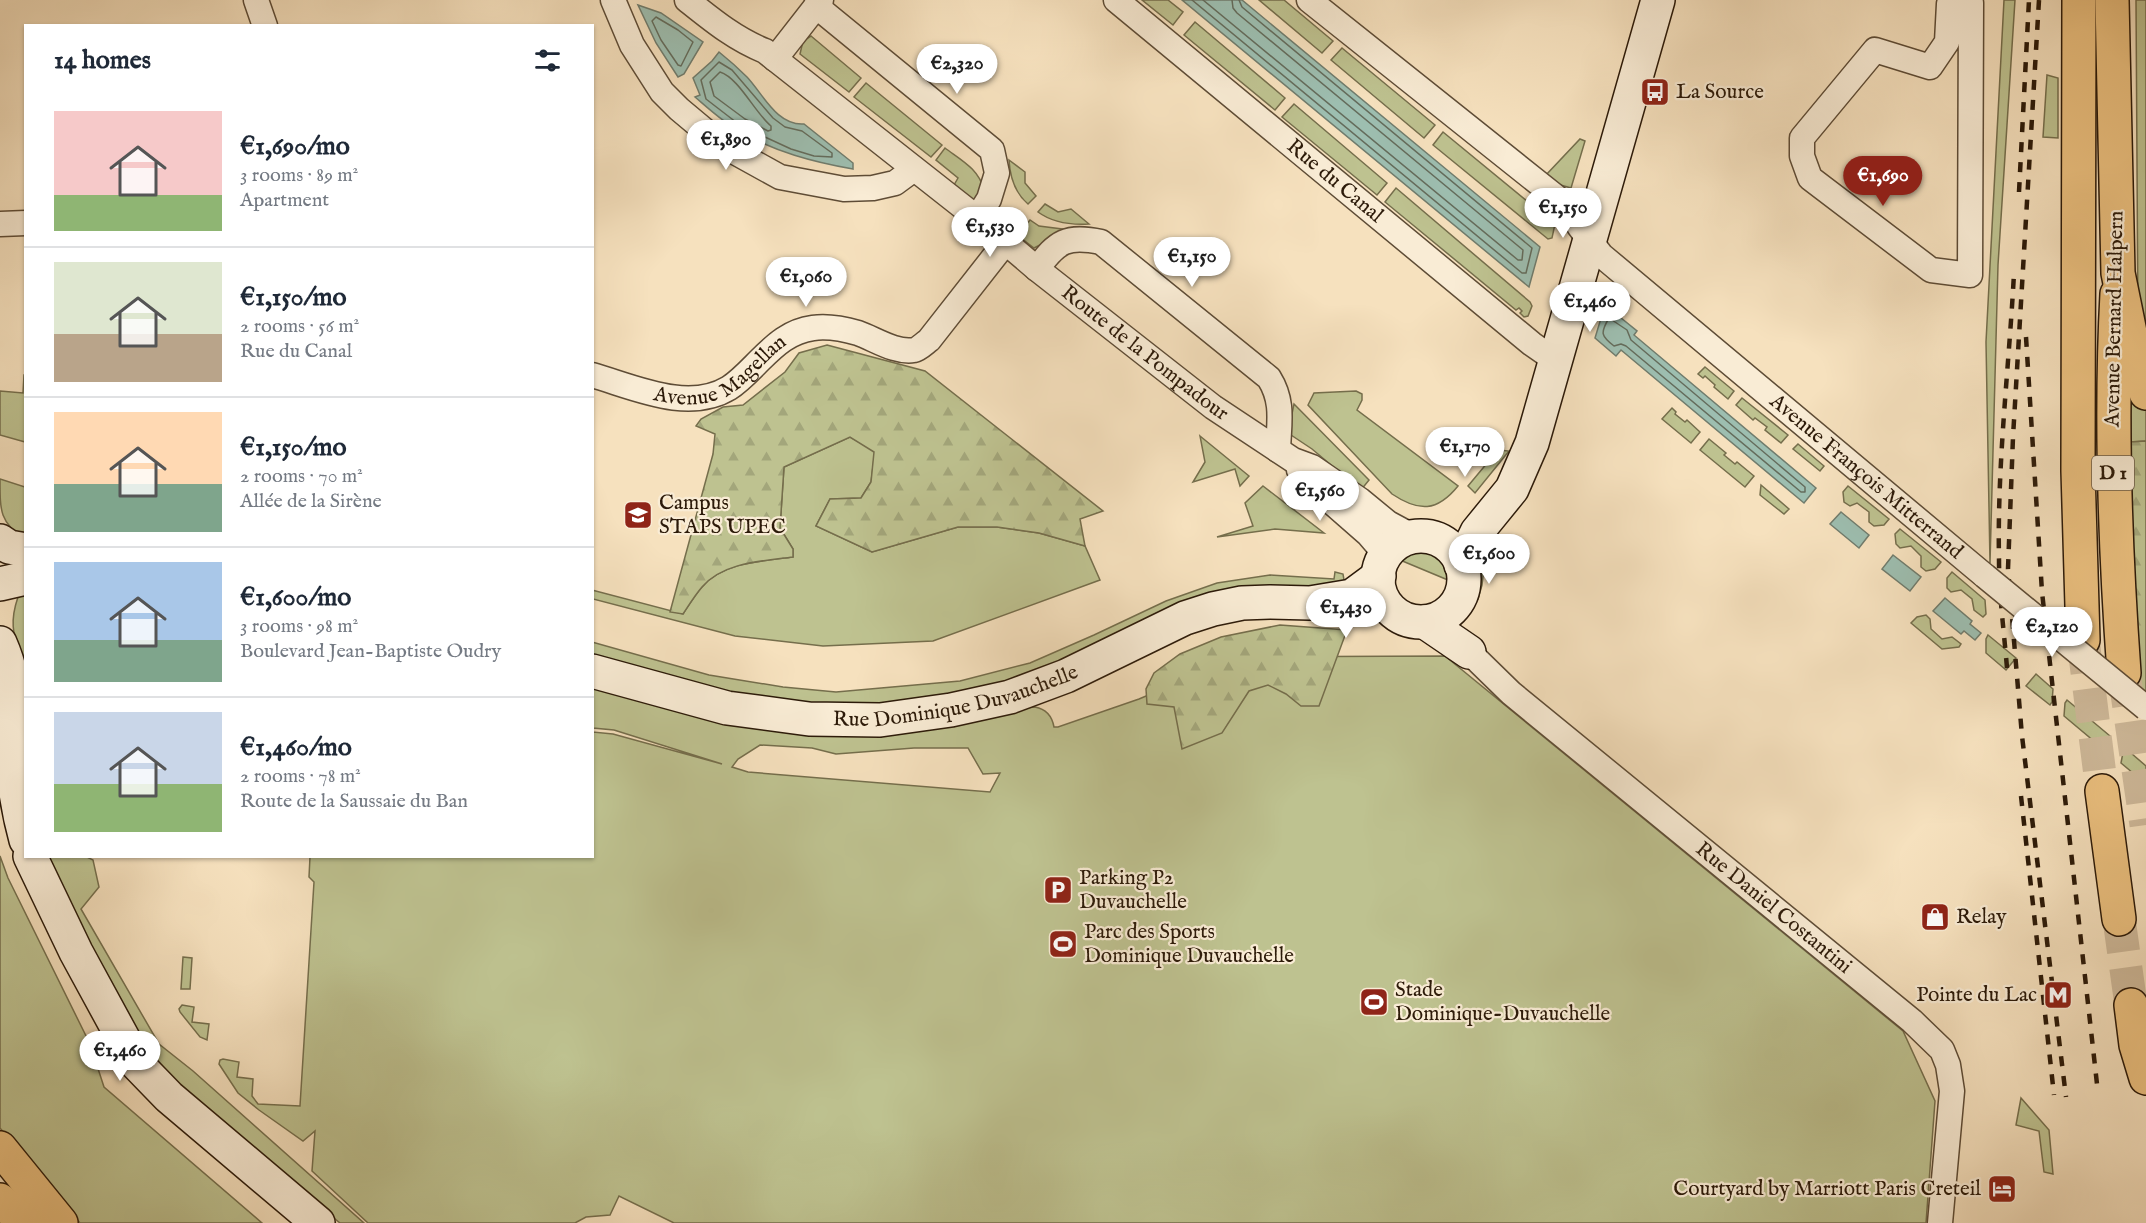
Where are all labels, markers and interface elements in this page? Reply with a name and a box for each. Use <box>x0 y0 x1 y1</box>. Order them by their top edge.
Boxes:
text: 14 homes <box>54 44 151 77</box>
icon: filters <box>531 44 564 77</box>
pin: €2,320 <box>908 44 1006 95</box>
text: €2,320 <box>930 51 984 76</box>
bus stop icon: La Source <box>1639 76 1671 108</box>
place label: La Source <box>1676 79 1764 106</box>
pin: €1,890 <box>677 120 775 171</box>
text: €1,890 <box>701 127 751 152</box>
text: €1,690/mo <box>240 130 350 163</box>
street label: Rue du Canal <box>1281 133 1389 229</box>
icon: home <box>102 135 174 207</box>
pin: €1,690 <box>1834 156 1932 207</box>
text: 3 rooms · 89 m² <box>240 163 358 188</box>
text: €1,690 <box>1857 163 1909 188</box>
text: Apartment <box>240 188 329 213</box>
pin: €1,150 <box>1514 188 1612 239</box>
text: €1,150 <box>1539 195 1587 220</box>
pin: €1,530 <box>941 207 1039 258</box>
street label: Avenue Bernard Halpern <box>2100 211 2130 428</box>
text: €1,530 <box>965 214 1015 239</box>
pin: €1,150 <box>1143 237 1241 288</box>
text: €1,150 <box>1168 244 1216 269</box>
pin: €1,060 <box>757 257 855 308</box>
text: €1,060 <box>780 264 832 289</box>
street label: Route de la Pompadour <box>1056 280 1234 427</box>
text: €1,150/mo <box>240 281 346 314</box>
pin: €1,460 <box>1541 282 1639 333</box>
icon: home <box>102 286 174 358</box>
text: €1,460 <box>1563 289 1617 314</box>
text: 2 rooms · 56 m² <box>240 314 359 339</box>
street label: Avenue Magellan <box>650 329 792 412</box>
text: Rue du Canal <box>240 339 352 364</box>
street label: Avenue François Mitterrand <box>1763 387 1969 566</box>
pin: €1,170 <box>1416 427 1514 478</box>
text: €1,150/mo <box>240 431 346 464</box>
text: €1,170 <box>1439 434 1491 459</box>
icon: home <box>102 436 174 508</box>
road number: D 1 <box>2092 456 2134 490</box>
text: 2 rooms · 70 m² <box>240 464 363 489</box>
pin: €1,560 <box>1271 471 1369 522</box>
text: €1,560 <box>1295 478 1345 503</box>
text: Allée de la Sirène <box>240 489 382 514</box>
place label: Campus STAPS UPEC <box>659 490 786 541</box>
school or university icon: Campus STAPS UPEC <box>622 499 654 531</box>
pin: €1,600 <box>1440 534 1538 585</box>
text: €1,600 <box>1463 541 1515 566</box>
text: €1,600/mo <box>240 581 351 614</box>
icon: home <box>102 586 174 658</box>
pin: €1,430 <box>1297 588 1395 639</box>
text: €1,430 <box>1320 595 1372 620</box>
pin: €2,120 <box>2003 607 2101 658</box>
text: 3 rooms · 98 m² <box>240 614 358 639</box>
text: €2,120 <box>2025 614 2079 639</box>
text: Boulevard Jean-Baptiste Oudry <box>240 639 501 664</box>
street label: Rue Dominique Duvauchelle <box>833 658 1083 734</box>
text: €1,460/mo <box>240 731 352 764</box>
icon: home <box>102 736 174 808</box>
text: 2 rooms · 78 m² <box>240 764 361 789</box>
text: Route de la Saussaie du Ban <box>240 789 468 814</box>
street label: Rue Daniel Costantini <box>1690 836 1857 980</box>
place label: Parking P2 Duvauchelle <box>1079 865 1187 916</box>
parking icon: Parking P2 Duvauchelle <box>1042 874 1074 906</box>
shop icon: Relay <box>1919 901 1951 933</box>
place label: Relay <box>1956 904 2007 931</box>
place label: Parc des Sports Dominique Duvauchelle <box>1084 919 1294 970</box>
sports icon: Parc des Sports Dominique Duvauchelle <box>1047 928 1079 960</box>
place label: Stade Dominique-Duvauchelle <box>1395 977 1611 1028</box>
metro station icon: Pointe du Lac <box>2042 979 2074 1011</box>
place label: Pointe du Lac <box>1916 982 2037 1009</box>
sports icon: Stade Dominique-Duvauchelle <box>1358 986 1390 1018</box>
pin: €1,460 <box>71 1031 169 1082</box>
text: €1,460 <box>93 1038 147 1063</box>
hotel icon: Courtyard by Marriott Paris Creteil <box>1986 1173 2018 1205</box>
place label: Courtyard by Marriott Paris Creteil <box>1673 1176 1981 1203</box>

